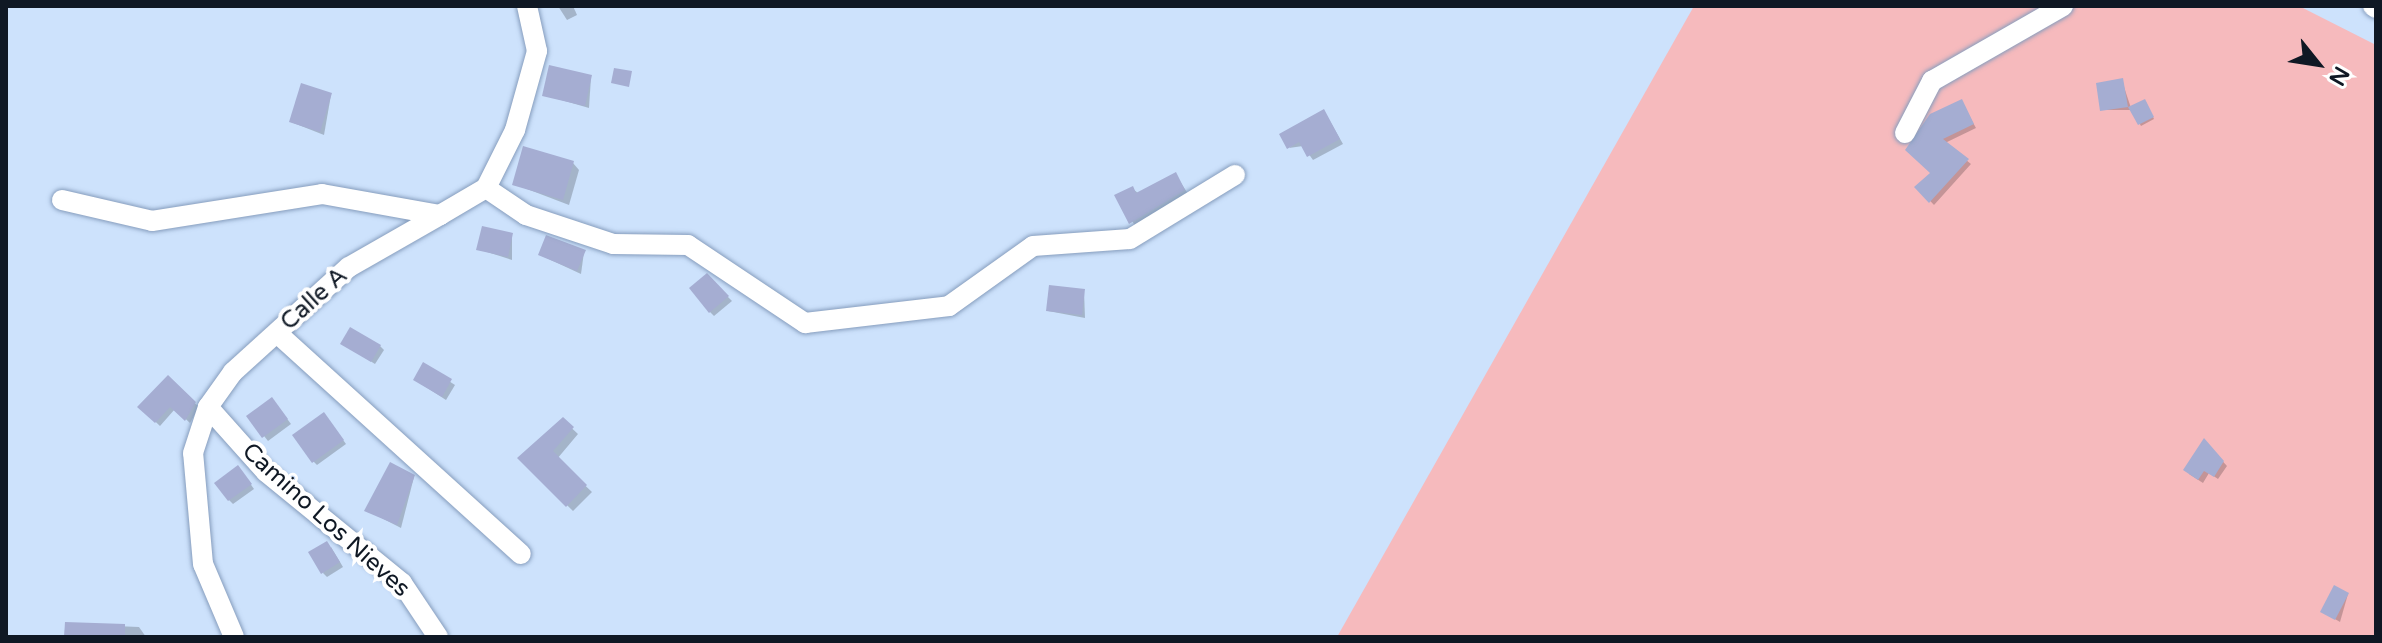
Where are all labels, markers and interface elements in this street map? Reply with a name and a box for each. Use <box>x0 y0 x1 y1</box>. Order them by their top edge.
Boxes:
north arrow <box>2278 24 2358 104</box>
text: N <box>2323 62 2354 90</box>
street label: Calle A <box>275 262 353 336</box>
street label: Camino Los Nieves <box>236 437 416 603</box>

